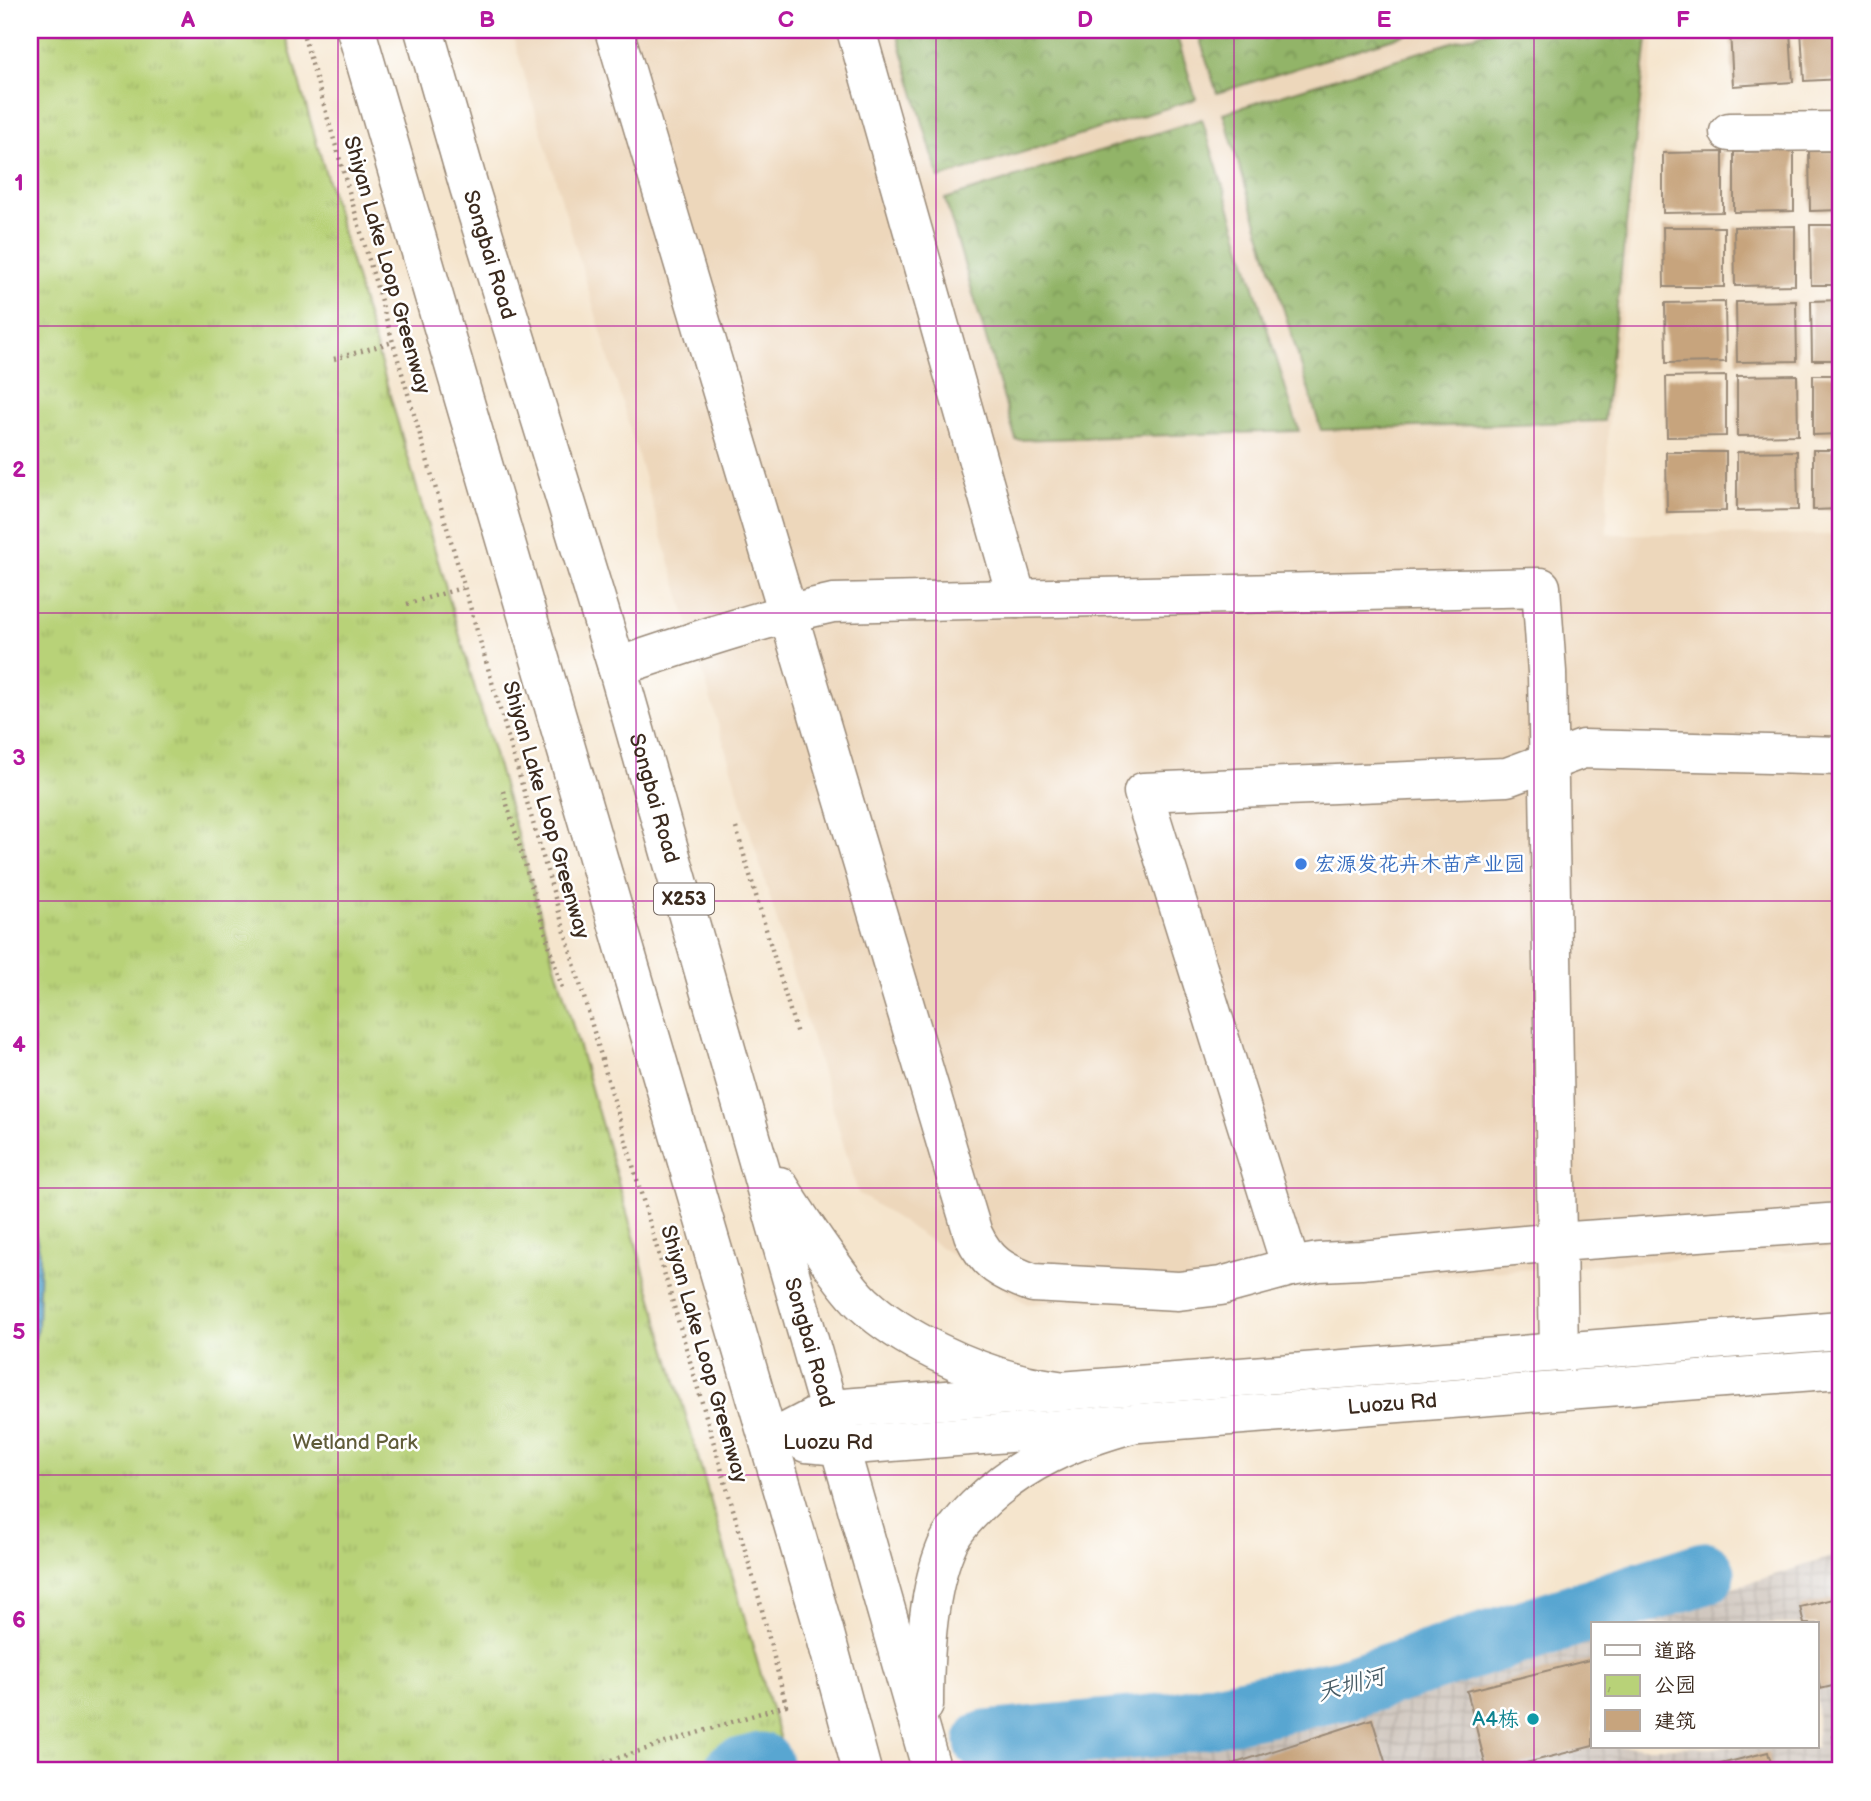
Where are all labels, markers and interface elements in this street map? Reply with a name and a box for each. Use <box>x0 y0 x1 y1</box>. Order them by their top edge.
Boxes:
text: A <box>180 6 196 34</box>
text: B <box>479 6 495 34</box>
text: C <box>778 6 794 34</box>
text: D <box>1077 6 1093 34</box>
text: E <box>1377 6 1392 34</box>
text: F <box>1676 6 1690 34</box>
street label: Shiyan Lake Loop Greenway <box>338 133 436 397</box>
text: 1 <box>14 169 24 197</box>
street label: Songbai Road <box>458 187 521 322</box>
text: 2 <box>12 456 26 484</box>
street label: Shiyan Lake Loop Greenway <box>497 678 595 942</box>
street label: Songbai Road <box>624 730 685 866</box>
text: 3 <box>12 744 26 772</box>
place label: 宏源发花卉木苗产业园 <box>1315 852 1525 877</box>
marker: 宏源发花卉木苗产业园 <box>1293 856 1309 872</box>
road number: X253 <box>654 884 714 914</box>
text: 4 <box>12 1031 26 1059</box>
street label: Shiyan Lake Loop Greenway <box>655 1222 753 1486</box>
street label: Songbai Road <box>779 1275 840 1410</box>
text: 5 <box>12 1318 26 1346</box>
street label: Luozu Rd <box>1346 1388 1438 1419</box>
park label: Wetland Park <box>293 1430 418 1455</box>
street label: Luozu Rd <box>783 1430 873 1455</box>
text: 6 <box>12 1606 26 1634</box>
legend <box>1591 1622 1818 1748</box>
text: 道路 <box>1654 1639 1696 1664</box>
water label: 天圳河 <box>1314 1662 1392 1707</box>
text: 公园 <box>1654 1673 1696 1698</box>
place label: A4栋 <box>1472 1707 1519 1732</box>
text: 建筑 <box>1654 1709 1696 1734</box>
marker: A4栋 <box>1525 1711 1541 1727</box>

